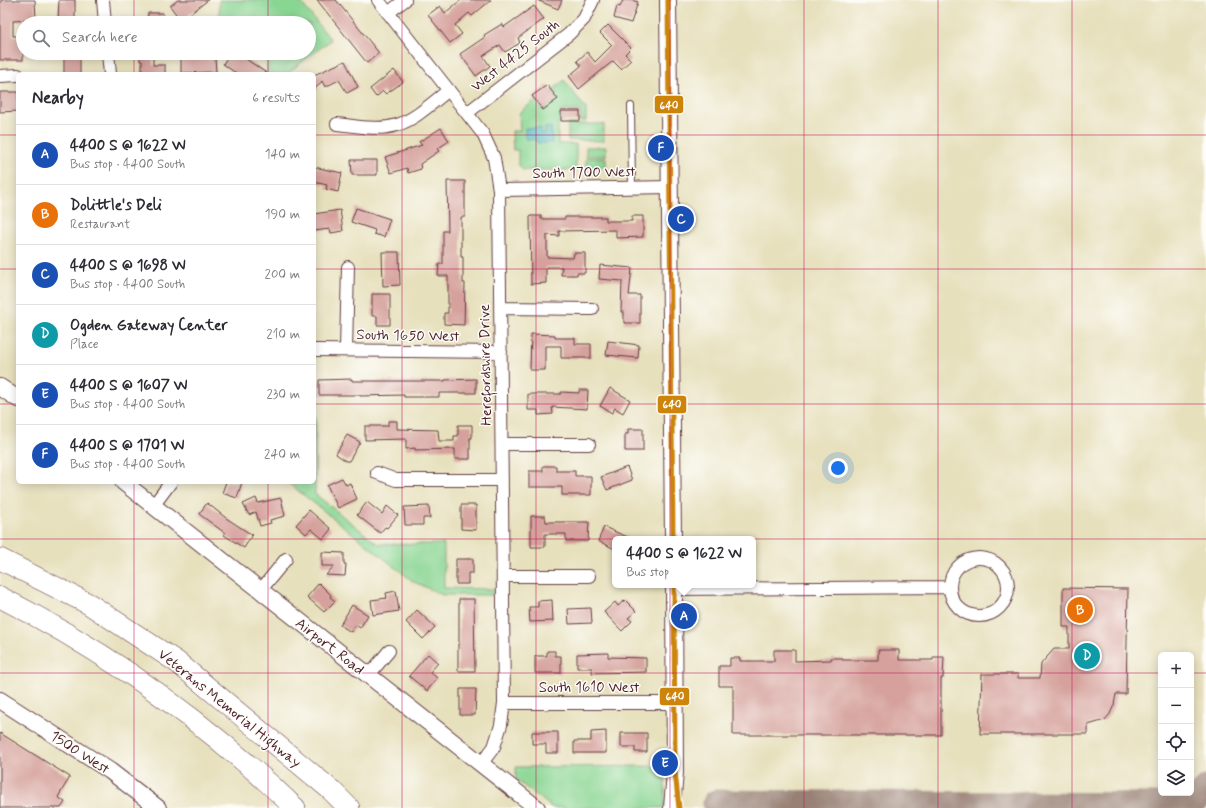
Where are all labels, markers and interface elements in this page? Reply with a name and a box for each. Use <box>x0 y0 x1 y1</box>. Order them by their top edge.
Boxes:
street label: West 4425 South <box>467 15 564 97</box>
search box <box>16 16 316 60</box>
icon: search <box>30 27 52 49</box>
text: Search here <box>62 28 138 48</box>
text: Nearby <box>32 87 84 109</box>
text: 6 results <box>252 90 300 107</box>
line badge: 640 <box>654 95 684 114</box>
text: 640 <box>660 99 679 113</box>
pin: F <box>648 133 674 163</box>
text: 4400 S @ 1622 W <box>70 136 186 156</box>
text: A <box>41 146 49 163</box>
text: 140 m <box>265 146 300 163</box>
text: Bus stop · 4400 South <box>70 156 185 173</box>
street label: South 1700 West <box>532 162 636 184</box>
text: Dolittle's Deli <box>70 196 162 216</box>
pin: C <box>668 204 694 234</box>
text: B <box>41 206 49 223</box>
text: 190 m <box>265 206 300 223</box>
text: Restaurant <box>70 216 130 233</box>
text: 4400 S @ 1698 W <box>70 256 186 276</box>
text: C <box>40 266 50 283</box>
text: 200 m <box>265 266 300 283</box>
text: Bus stop · 4400 South <box>70 276 185 293</box>
street label: Herefordshire Drive <box>475 304 499 426</box>
text: Ogden Gateway Center <box>70 316 228 336</box>
street label: South 1650 West <box>356 325 460 347</box>
text: D <box>41 326 49 343</box>
text: 210 m <box>266 326 300 343</box>
text: Place <box>70 336 99 353</box>
text: 4400 S @ 1607 W <box>70 376 187 396</box>
text: E <box>41 386 49 403</box>
text: 230 m <box>266 386 300 403</box>
line badge: 640 <box>657 395 687 414</box>
text: Bus stop · 4400 South <box>70 396 185 413</box>
text: 640 <box>663 398 682 412</box>
text: 4400 S @ 1701 W <box>70 436 184 456</box>
text: F <box>42 446 48 463</box>
text: 240 m <box>264 446 300 463</box>
text: Bus stop · 4400 South <box>70 456 185 473</box>
your location <box>828 458 848 478</box>
popup <box>612 536 756 588</box>
text: 4400 S @ 1622 W <box>626 544 742 564</box>
text: Bus stop <box>626 564 669 581</box>
pin: B <box>1067 595 1093 625</box>
pin: A <box>671 601 697 631</box>
street label: Airport Road <box>291 614 368 680</box>
pin: D <box>1074 641 1100 671</box>
street label: Veterans Memorial Highway <box>153 645 305 774</box>
map controls <box>1158 652 1194 796</box>
button: + <box>1158 652 1194 688</box>
street label: South 1610 West <box>539 678 640 698</box>
line badge: 640 <box>659 687 690 706</box>
button: − <box>1158 688 1194 724</box>
text: 640 <box>666 690 685 704</box>
button: locate <box>1158 724 1194 760</box>
street label: 1500 West <box>46 726 113 780</box>
pin: E <box>652 748 678 778</box>
button: layers <box>1158 760 1194 796</box>

